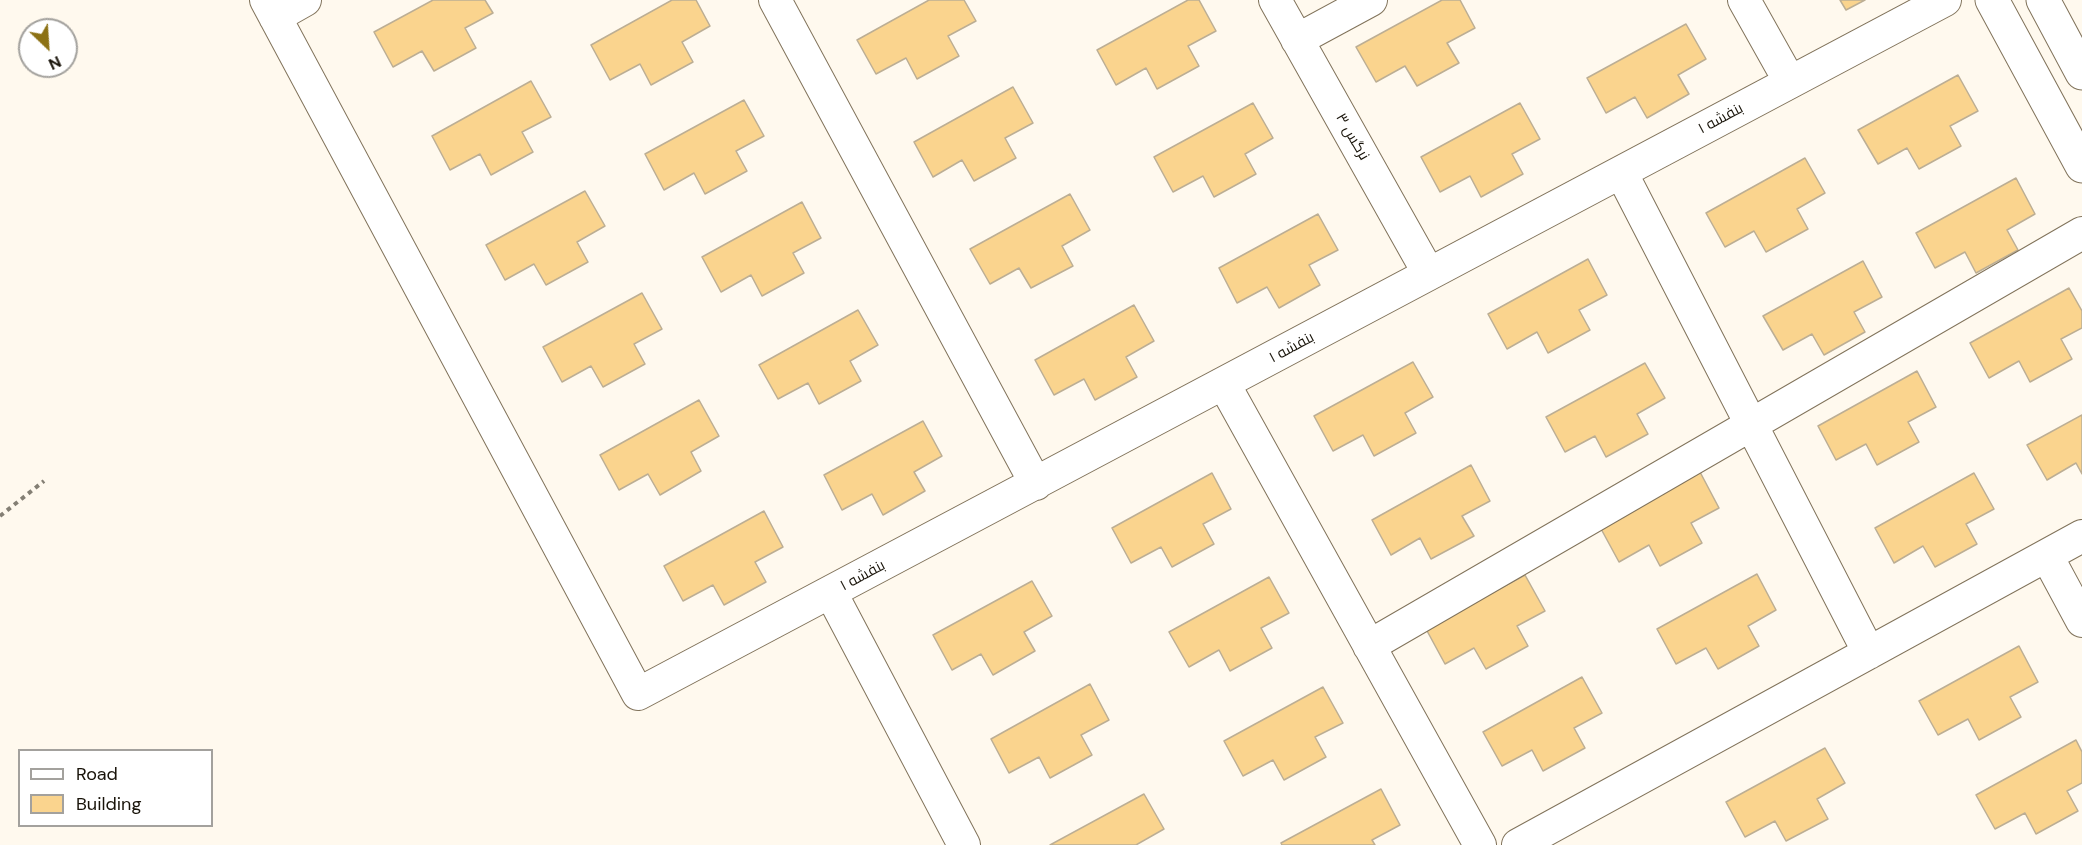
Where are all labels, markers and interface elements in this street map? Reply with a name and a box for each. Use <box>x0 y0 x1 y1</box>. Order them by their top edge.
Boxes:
north arrow <box>18 18 78 78</box>
text: N <box>45 51 65 75</box>
street label: بنفشه ۱ <box>1695 100 1747 138</box>
street label: نرگس ۳ <box>1331 110 1373 164</box>
street label: بنفشه ۱ <box>1266 329 1318 367</box>
street label: بنفشه ۱ <box>837 557 889 595</box>
legend <box>18 749 213 827</box>
text: Road <box>76 762 118 786</box>
text: Building <box>76 792 141 816</box>

